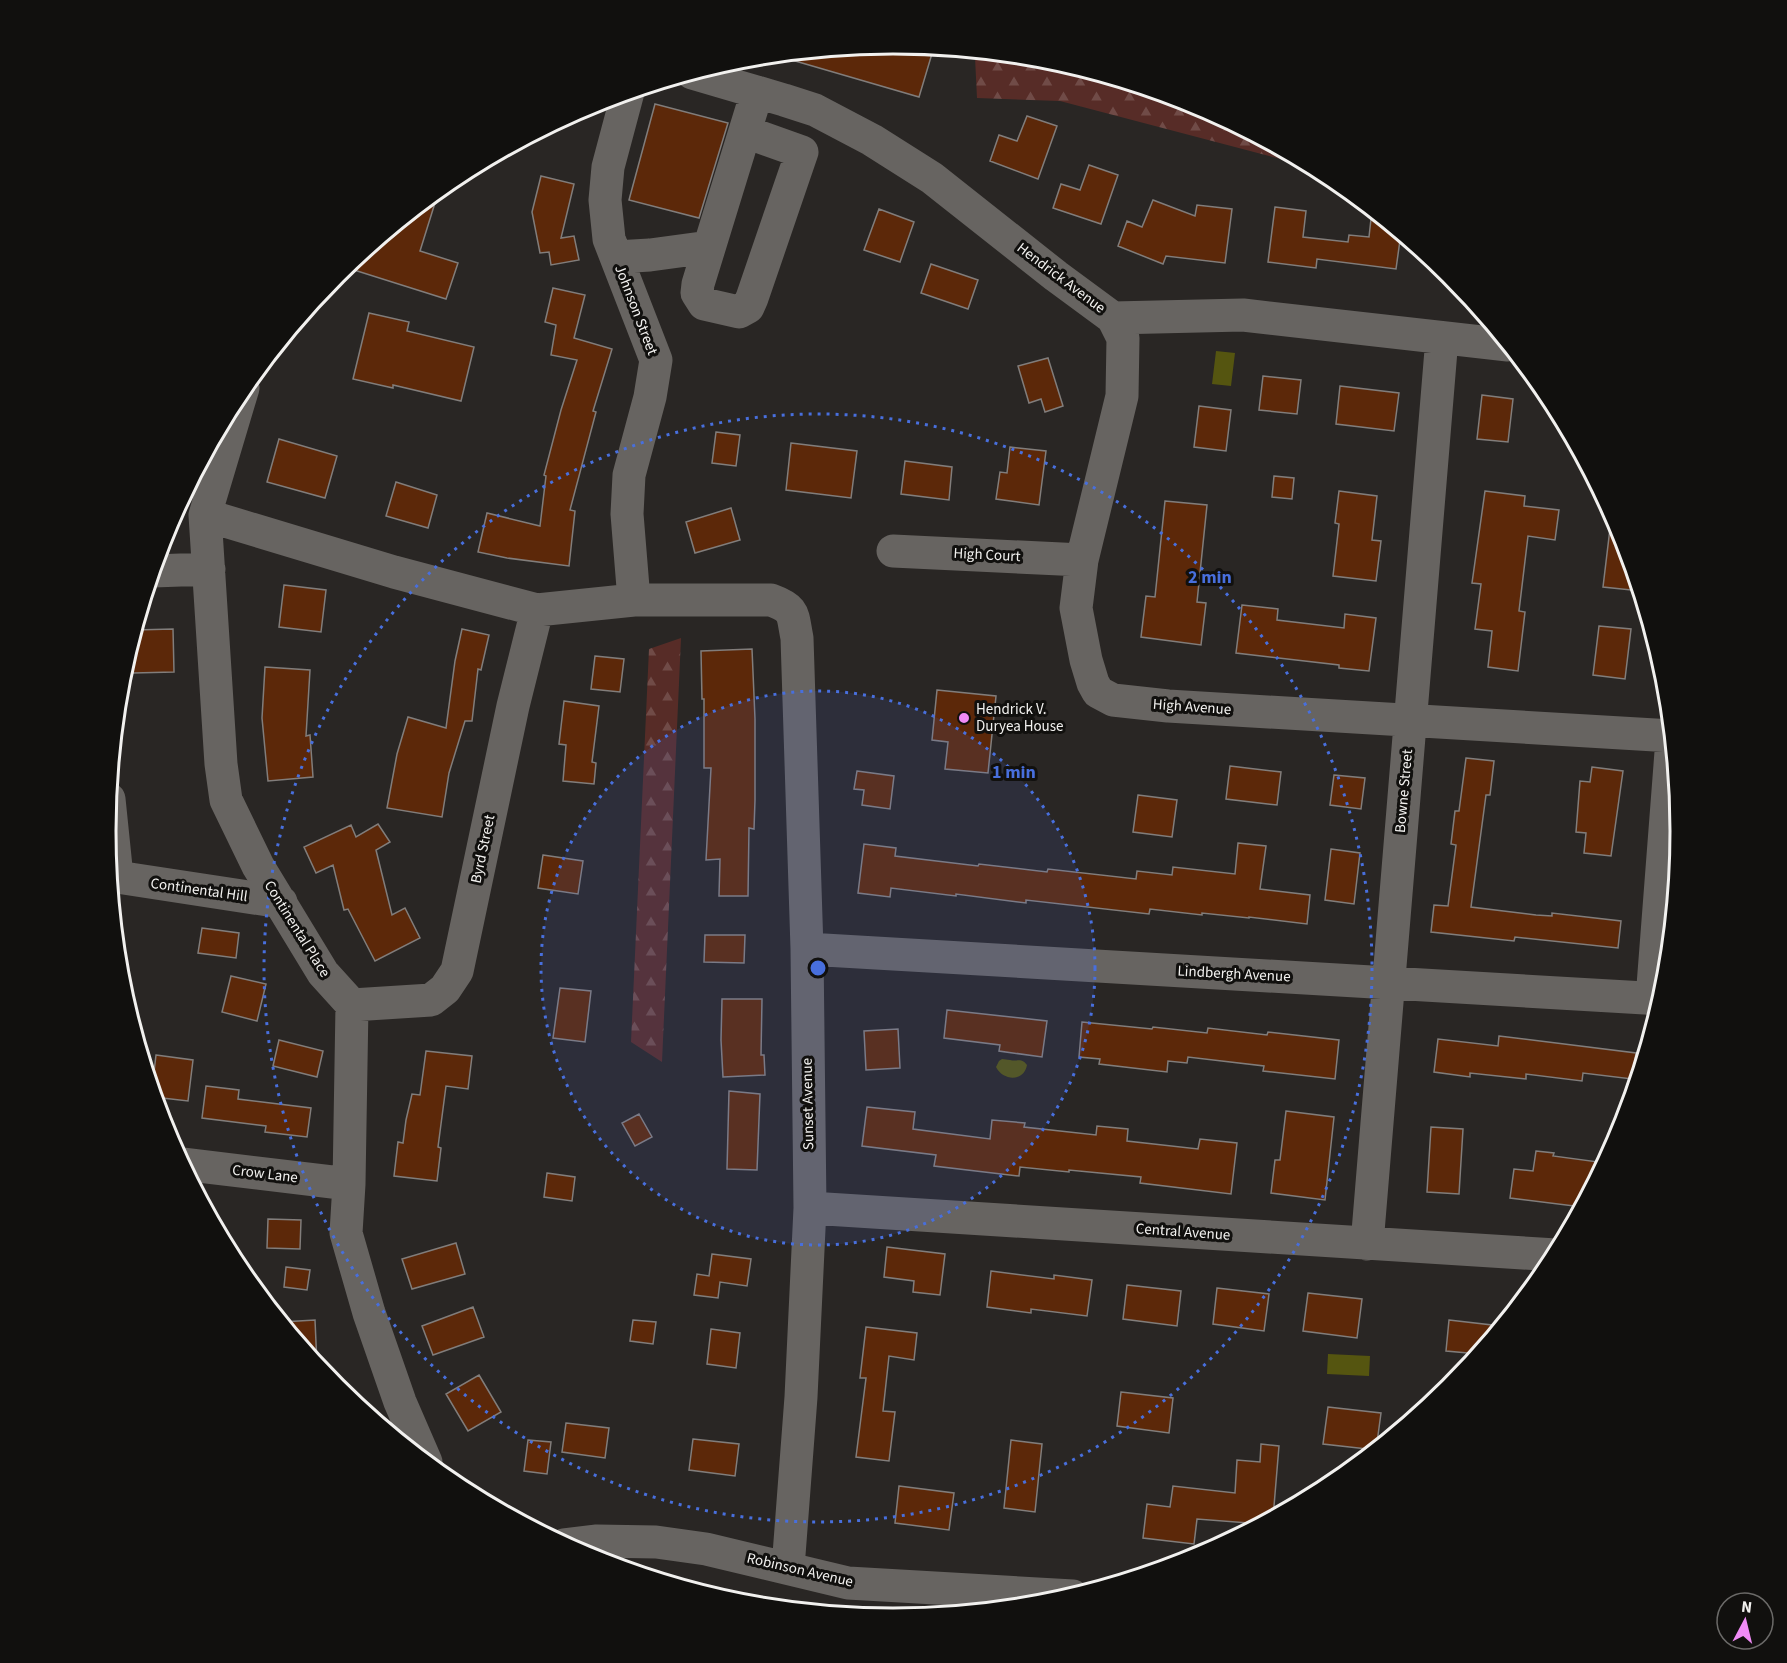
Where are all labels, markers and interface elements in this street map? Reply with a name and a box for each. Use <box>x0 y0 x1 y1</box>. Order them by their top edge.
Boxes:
street label: Hendrick Avenue <box>1012 238 1110 318</box>
street label: Johnson Street <box>609 262 663 358</box>
street label: High Court <box>953 543 1021 567</box>
text: 2 min <box>1188 565 1232 590</box>
street label: High Avenue <box>1152 694 1232 720</box>
place label: Hendrick V. Duryea House <box>976 699 1064 737</box>
marker: Hendrick V. Duryea House <box>957 711 971 725</box>
street label: Bowne Street <box>1390 748 1418 834</box>
text: 1 min <box>992 760 1036 785</box>
street label: Byrd Street <box>465 813 501 885</box>
street label: Continental Hill <box>149 873 249 907</box>
street label: Continental Place <box>259 877 335 981</box>
centre of rings <box>808 958 828 978</box>
street label: Lindbergh Avenue <box>1177 961 1291 987</box>
street label: Sunset Avenue <box>797 1058 819 1150</box>
street label: Crow Lane <box>231 1160 299 1188</box>
street label: Central Avenue <box>1135 1218 1231 1246</box>
street label: Robinson Avenue <box>745 1548 855 1592</box>
north arrow <box>1715 1591 1775 1651</box>
text: N <box>1740 1596 1753 1619</box>

